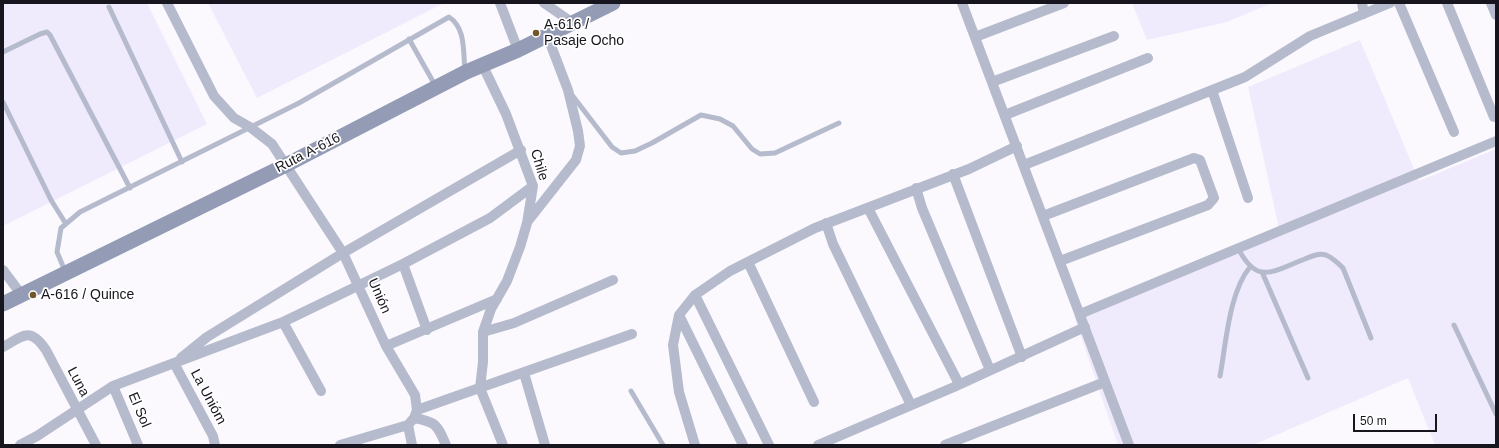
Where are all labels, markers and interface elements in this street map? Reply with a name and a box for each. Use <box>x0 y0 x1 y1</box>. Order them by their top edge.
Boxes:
place label: A-616 / Pasaje Ocho <box>544 17 624 50</box>
marker: A-616 / Pasaje Ocho <box>531 28 541 38</box>
street label: Ruta A-616 <box>273 129 343 177</box>
street label: Chile <box>526 147 552 183</box>
street label: Unión <box>364 276 394 316</box>
place label: A-616 / Quince <box>41 287 134 303</box>
marker: A-616 / Quince <box>28 290 38 300</box>
street label: Luna <box>63 364 93 400</box>
street label: La Unióm <box>187 367 229 427</box>
street label: El Sol <box>124 390 154 430</box>
scale bar <box>1355 406 1439 432</box>
text: 50 m <box>1360 414 1387 428</box>

